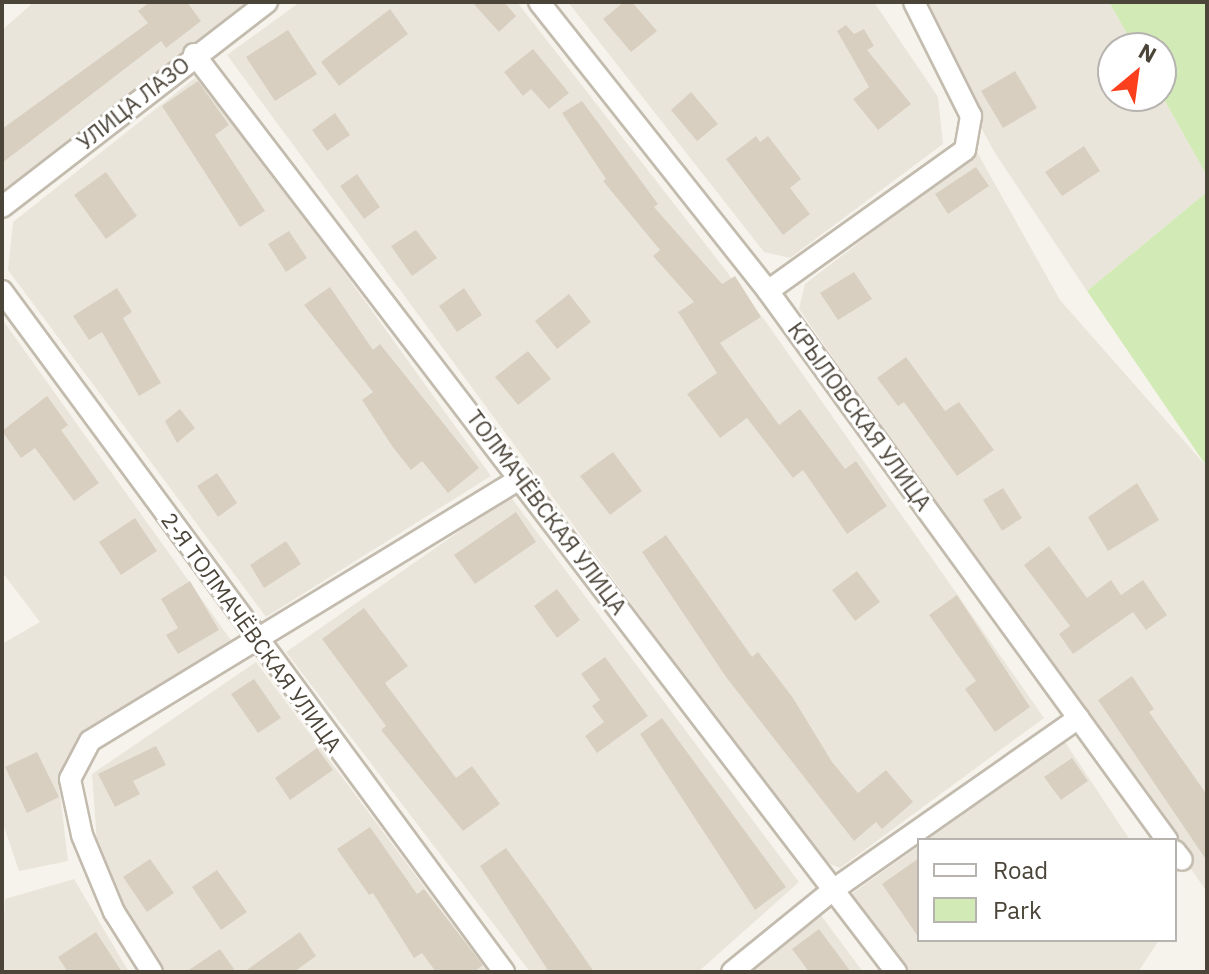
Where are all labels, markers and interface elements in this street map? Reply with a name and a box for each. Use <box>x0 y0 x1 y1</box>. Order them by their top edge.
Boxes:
north arrow <box>1097 32 1177 112</box>
text: N <box>1134 36 1162 69</box>
street label: УЛИЦА ЛАЗО <box>71 51 195 155</box>
street label: КРЫЛОВСКАЯ УЛИЦА <box>783 317 937 515</box>
street label: ТОЛМАЧЁВСКАЯ УЛИЦА <box>462 405 632 619</box>
street label: 2-Я ТОЛМАЧЁВСКАЯ УЛИЦА <box>156 507 348 757</box>
legend <box>917 838 1177 942</box>
text: Road <box>993 854 1048 886</box>
text: Park <box>993 894 1042 926</box>

